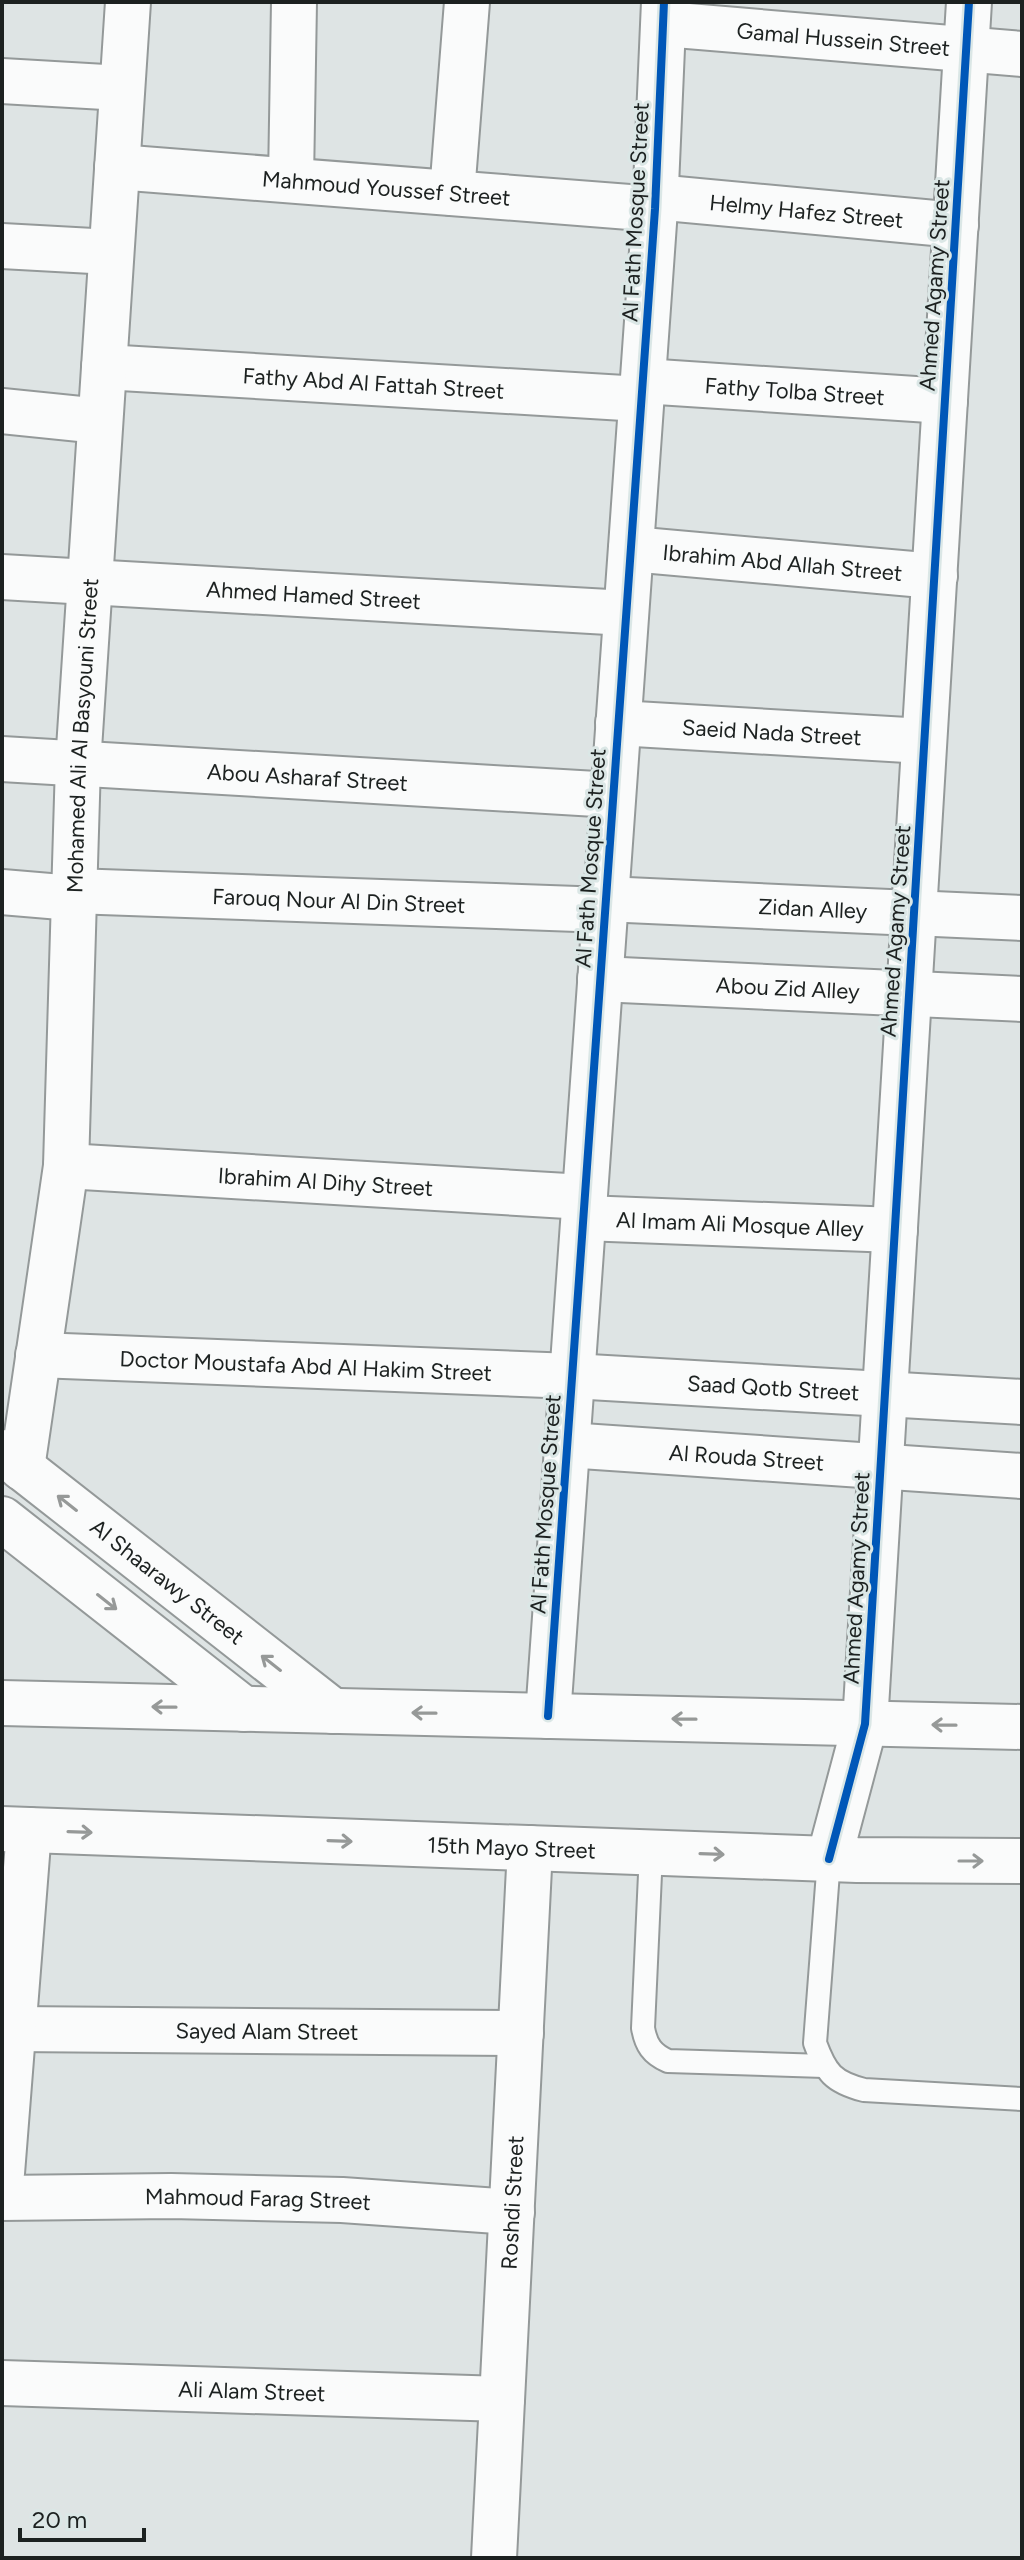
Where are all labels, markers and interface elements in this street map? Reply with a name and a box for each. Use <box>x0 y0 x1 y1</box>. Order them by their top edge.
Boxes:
street label: Gamal Hussein Street <box>736 17 951 62</box>
street label: Al Fath Mosque Street <box>616 102 655 323</box>
street label: Mahmoud Youssef Street <box>261 165 511 212</box>
street label: Ahmed Agamy Street <box>914 178 955 392</box>
street label: Helmy Hafez Street <box>708 189 904 234</box>
street label: Fathy Abd Al Fattah Street <box>242 362 505 405</box>
street label: Fathy Tolba Street <box>704 372 885 411</box>
street label: Ibrahim Abd Allah Street <box>661 539 903 587</box>
street label: Ahmed Hamed Street <box>205 576 421 615</box>
street label: Mohamed Ali Al Basyouni Street <box>61 577 104 893</box>
street label: Saeid Nada Street <box>681 714 862 751</box>
street label: Al Fath Mosque Street <box>569 747 612 969</box>
street label: Abou Asharaf Street <box>206 758 408 797</box>
street label: Ahmed Agamy Street <box>875 824 916 1038</box>
street label: Farouq Nour Al Din Street <box>212 883 466 919</box>
street label: Zidan Alley <box>758 893 868 925</box>
street label: Abou Zid Alley <box>715 972 861 1005</box>
street label: Ibrahim Al Dihy Street <box>217 1162 434 1202</box>
street label: Al Imam Ali Mosque Alley <box>616 1206 865 1243</box>
street label: Doctor Moustafa Abd Al Hakim Street <box>119 1345 492 1387</box>
street label: Saad Qotb Street <box>686 1370 860 1407</box>
street label: Al Fath Mosque Street <box>524 1393 567 1615</box>
street label: Al Rouda Street <box>668 1439 825 1476</box>
street label: Ahmed Agamy Street <box>837 1471 876 1685</box>
one-way arrow <box>57 1494 78 1512</box>
street label: Al Shaarawy Street <box>85 1513 249 1650</box>
one-way arrow <box>96 1593 118 1610</box>
one-way arrow <box>261 1655 283 1672</box>
one-way arrow <box>151 1699 178 1715</box>
one-way arrow <box>411 1706 438 1721</box>
one-way arrow <box>671 1712 698 1727</box>
one-way arrow <box>931 1718 958 1733</box>
one-way arrow <box>66 1824 93 1839</box>
street label: 15th Mayo Street <box>427 1831 596 1865</box>
one-way arrow <box>326 1833 353 1848</box>
one-way arrow <box>698 1847 725 1862</box>
one-way arrow <box>957 1853 984 1869</box>
street label: Sayed Alam Street <box>175 2017 359 2046</box>
street label: Roshdi Street <box>496 2135 529 2270</box>
street label: Mahmoud Farag Street <box>145 2183 372 2216</box>
street label: Ali Alam Street <box>178 2376 326 2407</box>
scale bar <box>20 2492 144 2542</box>
text: 20 m <box>32 2505 87 2534</box>

